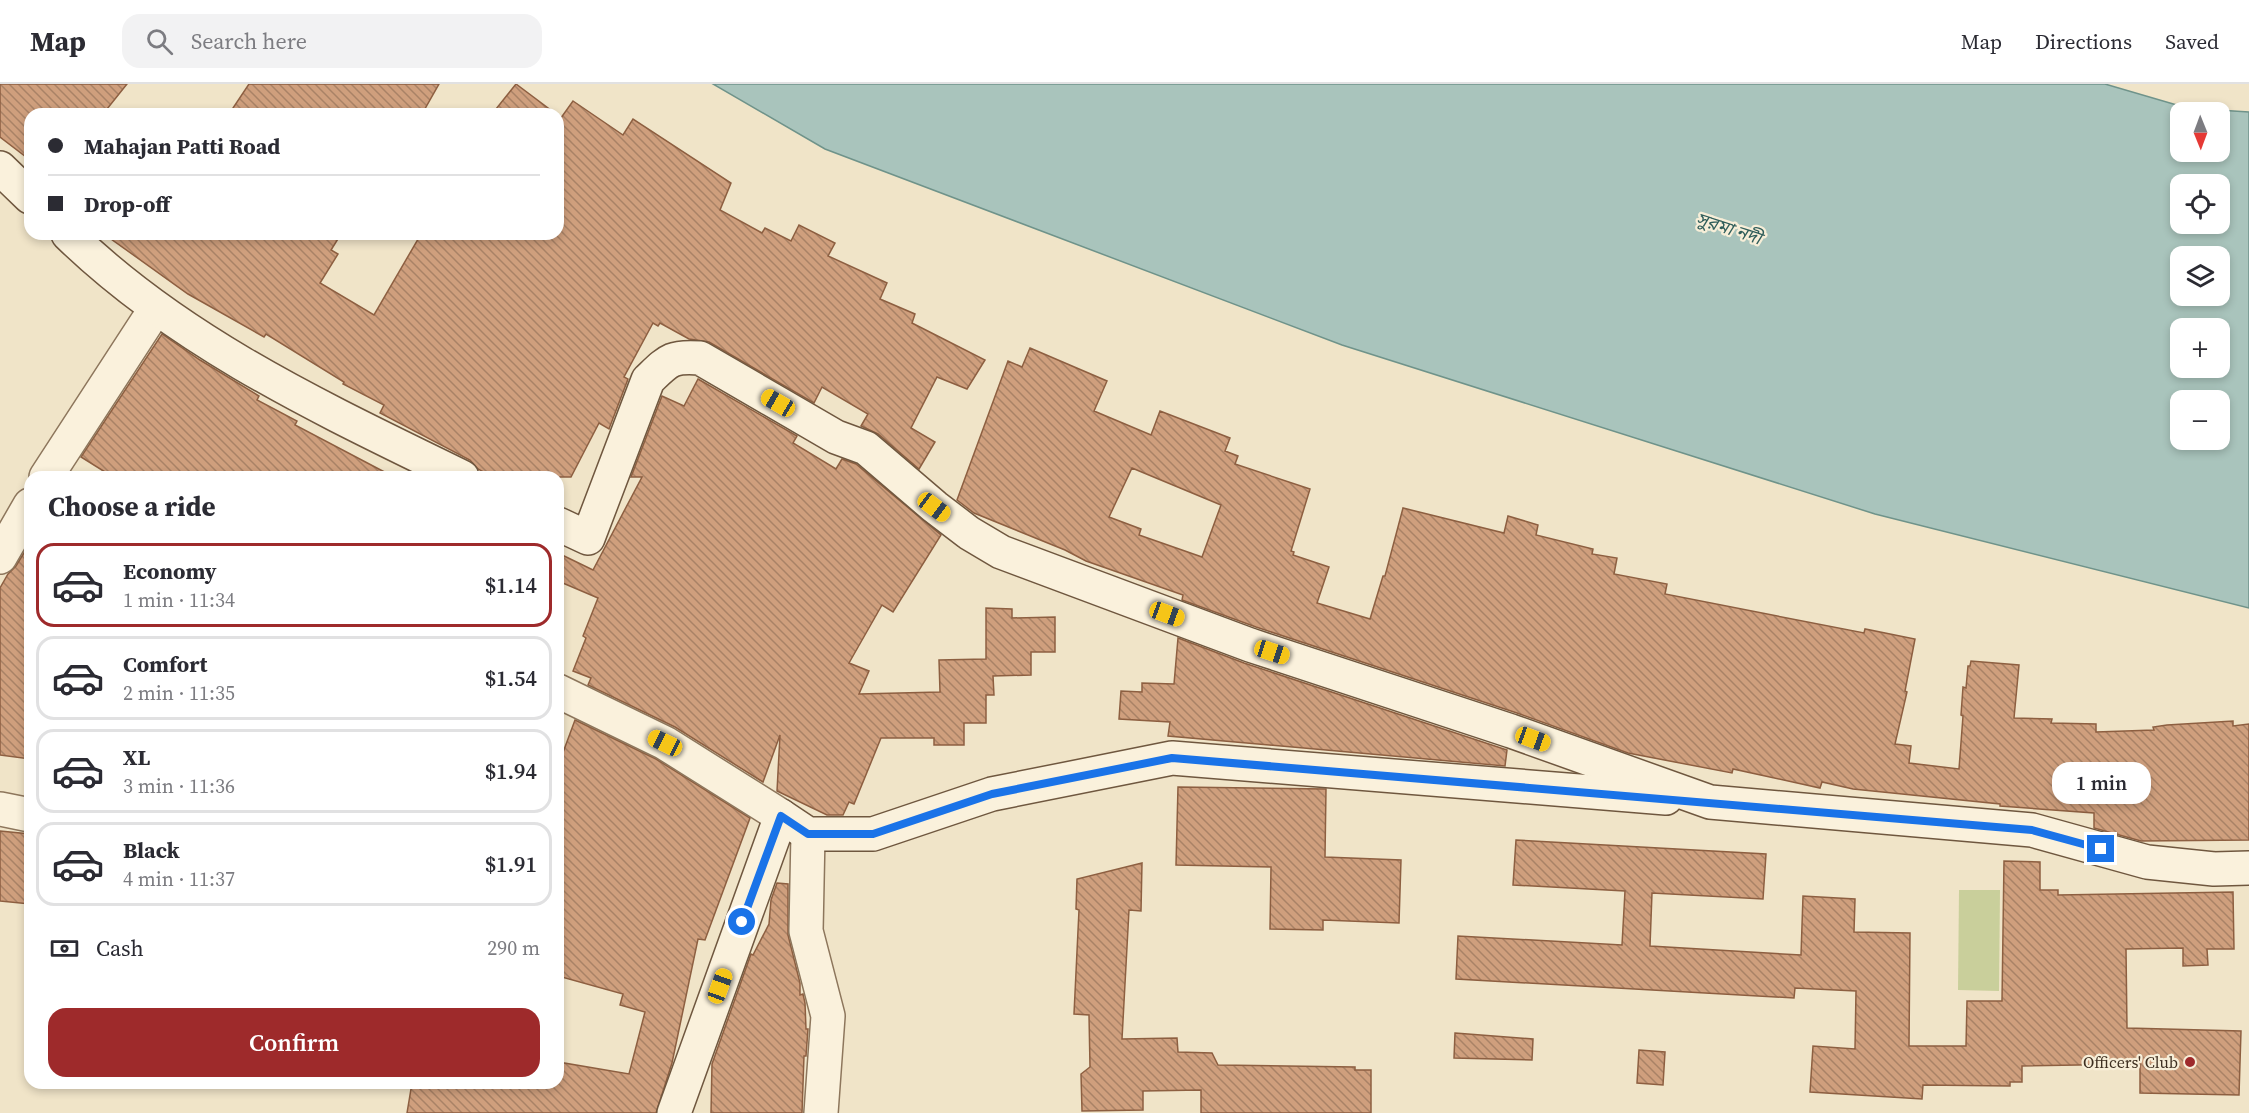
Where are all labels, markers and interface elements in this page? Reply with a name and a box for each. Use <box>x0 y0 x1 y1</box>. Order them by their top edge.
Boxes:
search box <box>122 14 542 68</box>
text: Map <box>30 22 86 60</box>
icon: search <box>143 25 176 58</box>
text: Search here <box>191 26 307 56</box>
text: Map <box>1961 27 2002 56</box>
text: Directions <box>2035 27 2132 56</box>
text: Saved <box>2165 27 2219 56</box>
north arrow <box>2170 102 2230 162</box>
map controls <box>2170 102 2230 450</box>
text: Mahajan Patti Road <box>84 131 280 161</box>
button: locate <box>2170 174 2230 234</box>
text: Drop-off <box>84 189 170 219</box>
water label: সুরমা নদী <box>1693 206 1768 251</box>
button: layers <box>2170 246 2230 306</box>
button: + <box>2170 318 2230 378</box>
car <box>758 386 798 420</box>
button: − <box>2170 390 2230 450</box>
text: Choose a ride <box>48 488 216 525</box>
car <box>914 489 954 525</box>
text: Economy <box>123 556 217 586</box>
icon: car <box>51 558 105 612</box>
text: $1.14 <box>485 570 537 600</box>
text: 1 min · 11:34 <box>123 586 235 614</box>
car <box>1147 599 1187 629</box>
car <box>1252 638 1292 666</box>
text: Comfort <box>123 649 207 679</box>
icon: car <box>51 651 105 705</box>
text: $1.54 <box>485 663 537 693</box>
text: 2 min · 11:35 <box>123 679 235 707</box>
car <box>1513 724 1553 754</box>
car <box>645 727 685 759</box>
text: XL <box>123 742 150 772</box>
icon: car <box>51 744 105 798</box>
text: $1.94 <box>485 756 537 786</box>
callout: 1 min <box>2052 762 2150 804</box>
text: 1 min <box>2076 769 2127 797</box>
text: 3 min · 11:36 <box>123 772 235 800</box>
text: Black <box>123 835 180 865</box>
route end <box>2087 835 2114 862</box>
icon: car <box>51 837 105 891</box>
text: $1.91 <box>485 849 537 879</box>
text: 4 min · 11:37 <box>123 865 235 893</box>
route start <box>728 908 755 935</box>
icon: cash <box>48 932 81 965</box>
text: Cash <box>96 933 144 963</box>
text: 290 m <box>487 934 540 962</box>
car <box>705 966 735 1006</box>
button: Confirm <box>48 1008 540 1077</box>
place label: Officers' Club <box>2083 1051 2178 1073</box>
marker: Officers' Club <box>2183 1055 2197 1069</box>

